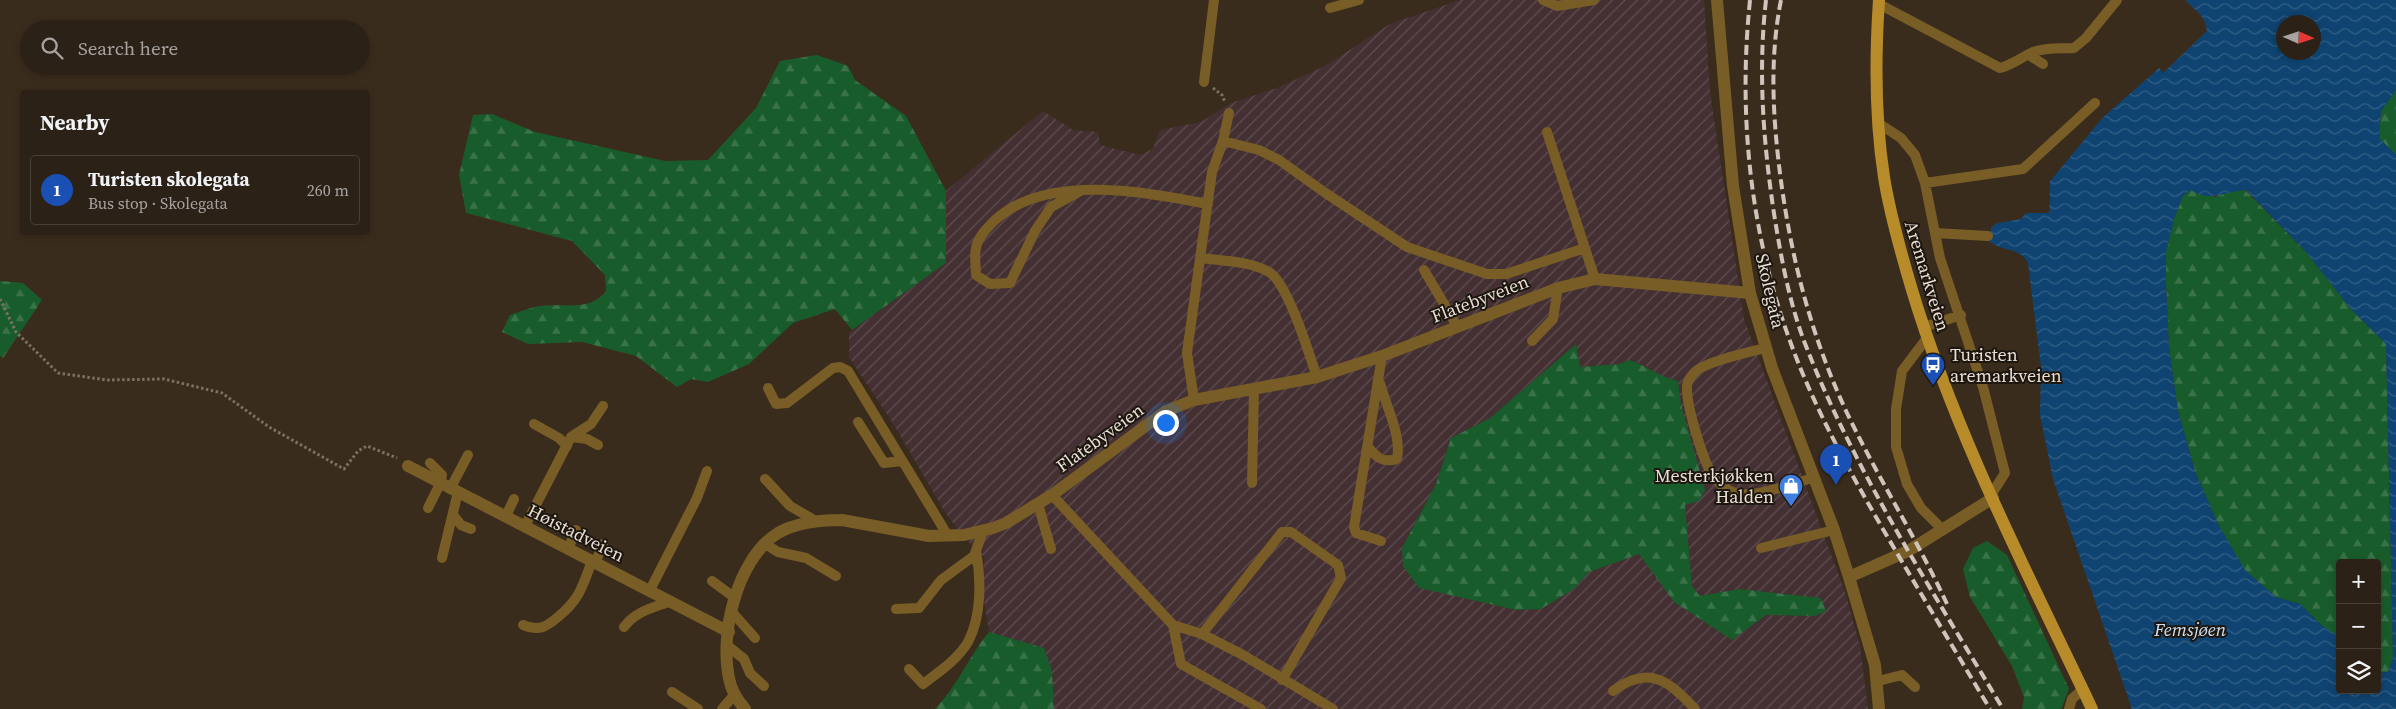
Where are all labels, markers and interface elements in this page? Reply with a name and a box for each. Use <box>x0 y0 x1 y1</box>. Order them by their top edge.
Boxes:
north arrow <box>2276 15 2321 60</box>
search box <box>20 20 370 75</box>
icon: search <box>38 34 66 62</box>
text: Search here <box>78 35 178 61</box>
text: Nearby <box>40 108 110 137</box>
text: Turisten skolegata <box>88 166 250 192</box>
text: 1 <box>53 179 61 201</box>
text: 260 m <box>307 179 349 201</box>
text: Bus stop · Skolegata <box>88 192 228 214</box>
street label: Aremarkveien <box>1899 217 1956 334</box>
street label: Skolegata <box>1750 251 1791 331</box>
street label: Flatebyveien <box>1427 268 1532 329</box>
place label: Turisten aremarkveien <box>1950 342 2062 388</box>
bus stop icon: Turisten aremarkveien <box>1920 352 1946 386</box>
street label: Flatebyveien <box>1051 397 1149 478</box>
your location <box>1153 410 1179 436</box>
pin: 1 <box>1820 444 1852 485</box>
place label: Mesterkjøkken Halden <box>1655 463 1774 509</box>
shop icon: Mesterkjøkken Halden <box>1778 473 1804 507</box>
street label: Høistadveien <box>524 498 629 568</box>
map controls <box>2336 559 2381 694</box>
button: + <box>2336 559 2381 604</box>
button: − <box>2336 604 2381 649</box>
water label: Femsjøen <box>2153 616 2226 642</box>
button: layers <box>2336 649 2381 694</box>

